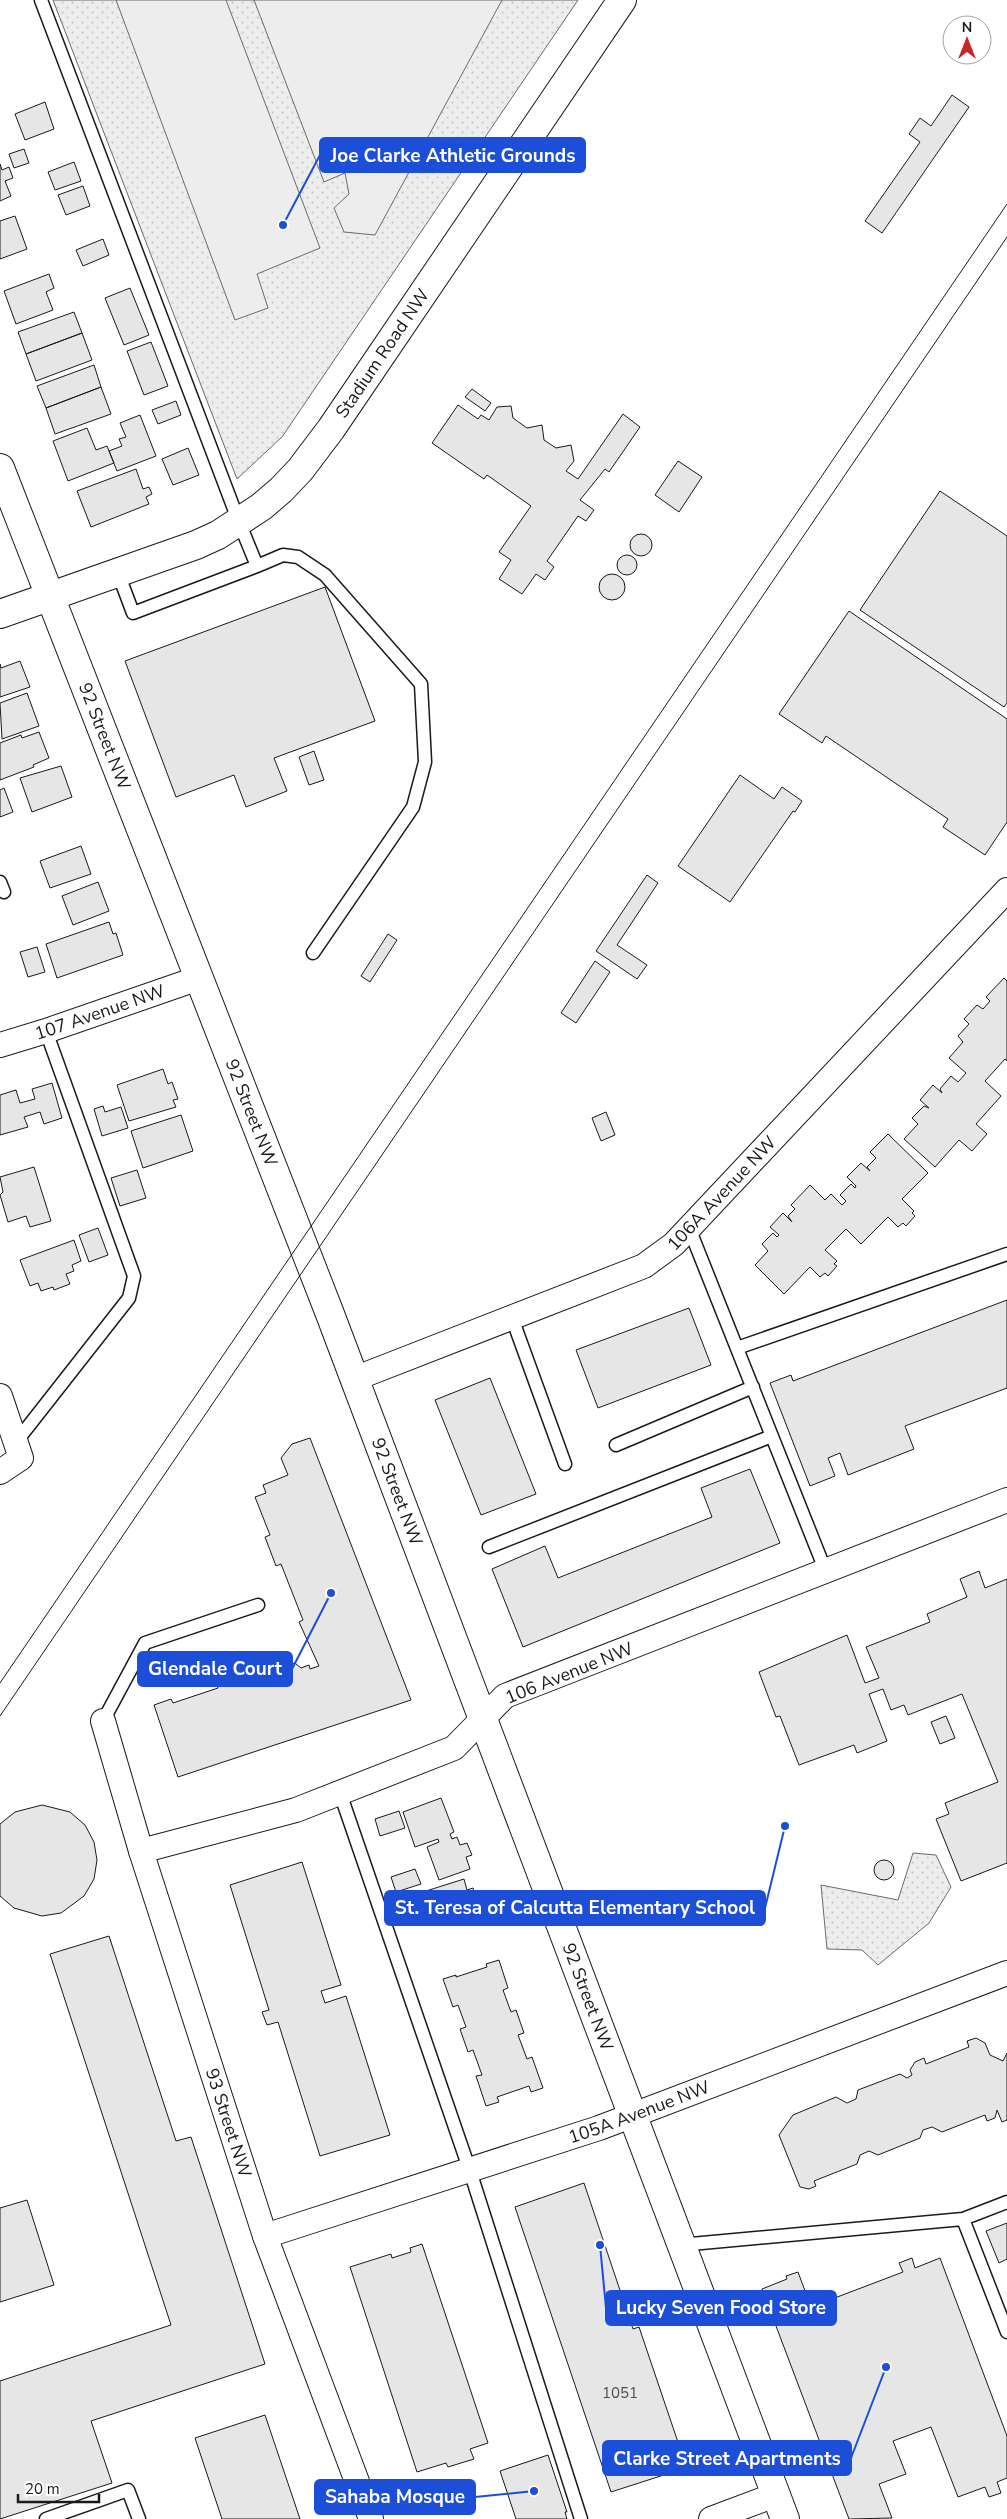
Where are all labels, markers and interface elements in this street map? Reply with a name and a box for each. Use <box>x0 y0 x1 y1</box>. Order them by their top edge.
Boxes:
north arrow <box>942 15 992 65</box>
text: N <box>962 18 972 37</box>
callout: Joe Clarke Athletic Grounds <box>320 138 585 172</box>
text: Joe Clarke Athletic Grounds <box>329 143 576 169</box>
street label: Stadium Road NW <box>330 284 435 423</box>
street label: 92 Street NW <box>73 679 136 794</box>
street label: 107 Avenue NW <box>32 979 168 1046</box>
street label: 92 Street NW <box>220 1056 283 1170</box>
street label: 106A Avenue NW <box>662 1131 782 1256</box>
street label: 92 Street NW <box>366 1434 428 1549</box>
street label: 106 Avenue NW <box>501 1636 637 1710</box>
callout: Glendale Court <box>138 1652 292 1686</box>
text: Glendale Court <box>148 1656 283 1682</box>
callout: St. Teresa of Calcutta Elementary School <box>385 1891 765 1925</box>
text: St. Teresa of Calcutta Elementary School <box>395 1895 755 1921</box>
street label: 92 Street NW <box>557 1940 619 2054</box>
street label: 93 Street NW <box>200 2065 257 2181</box>
street label: 105A Avenue NW <box>565 2075 713 2149</box>
callout: Lucky Seven Food Store <box>606 2291 836 2325</box>
text: Lucky Seven Food Store <box>616 2295 826 2321</box>
house number: 1051 <box>602 2383 638 2403</box>
callout: Clarke Street Apartments <box>603 2441 851 2475</box>
text: Clarke Street Apartments <box>613 2446 841 2472</box>
scale bar <box>18 2472 99 2504</box>
text: 20 m <box>25 2479 60 2499</box>
callout: Sahaba Mosque <box>315 2480 475 2514</box>
text: Sahaba Mosque <box>325 2484 465 2510</box>

